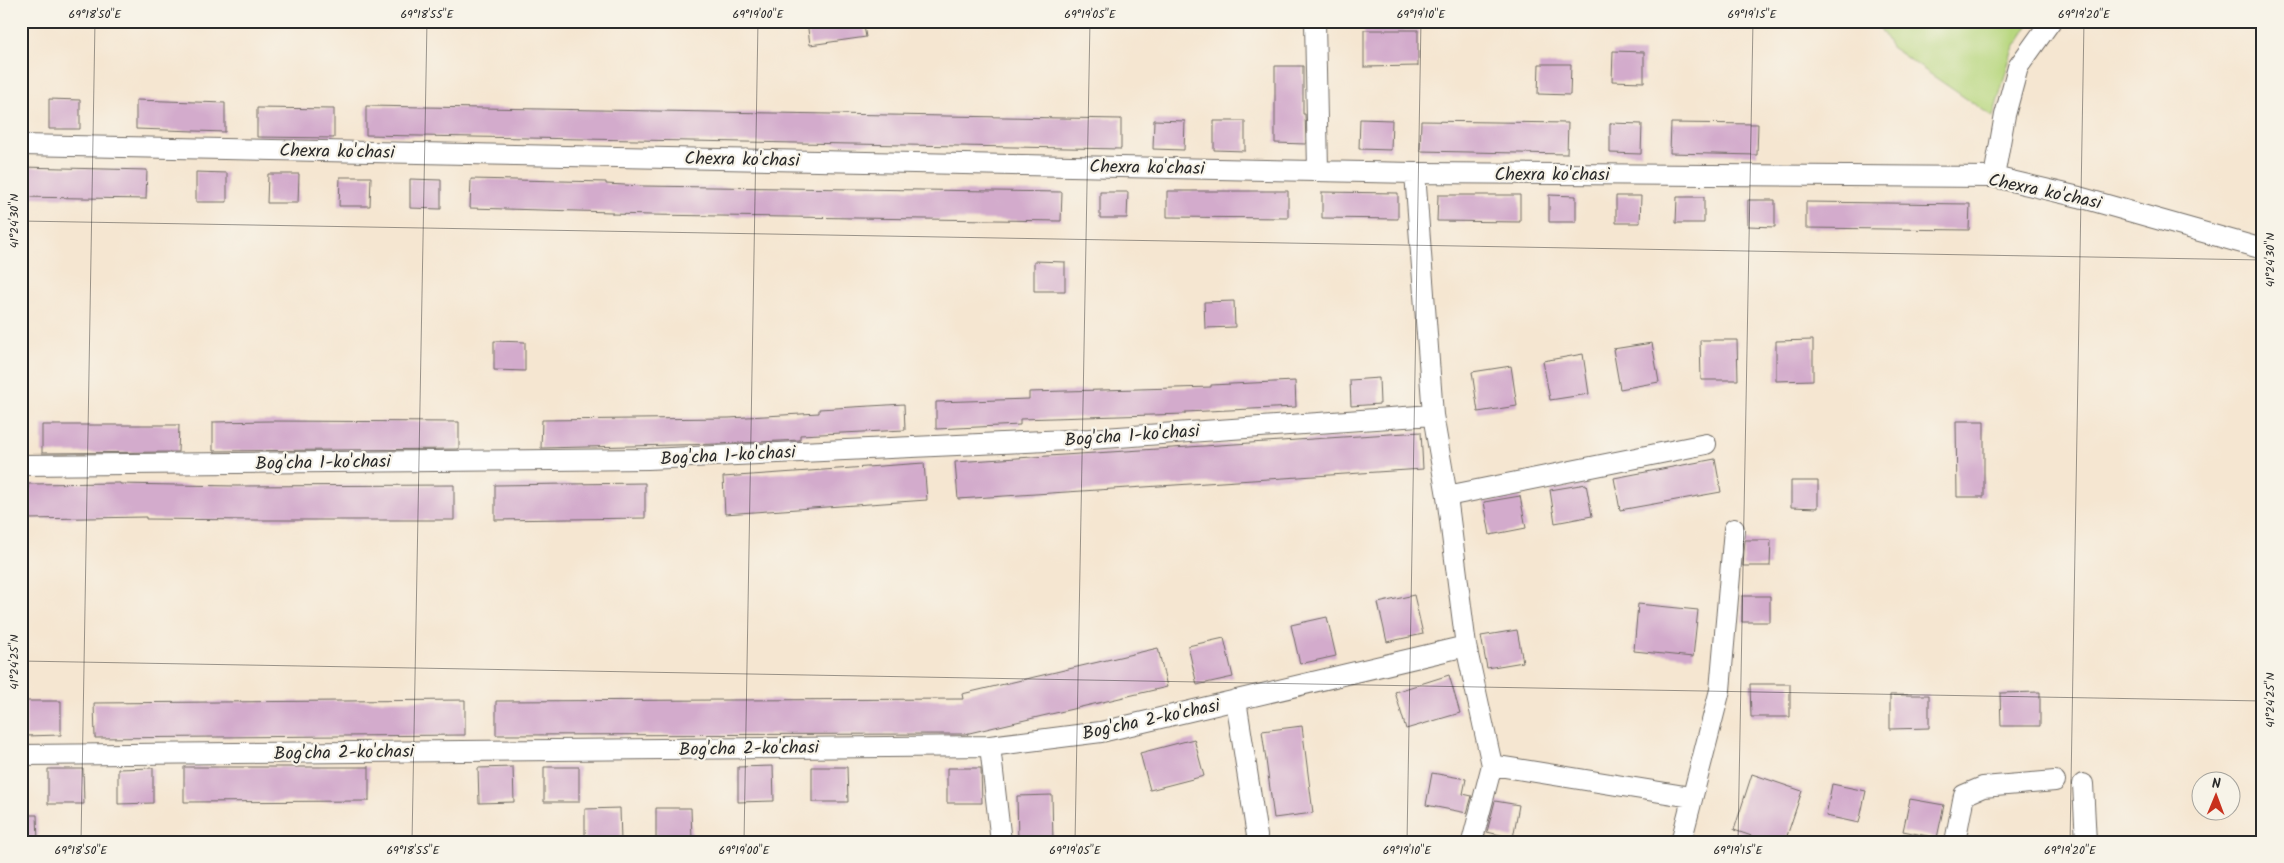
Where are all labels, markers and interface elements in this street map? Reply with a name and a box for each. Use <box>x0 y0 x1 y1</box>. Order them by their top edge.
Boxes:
text: 69°18'50"E <box>69 5 122 24</box>
text: 69°18'55"E <box>400 5 455 24</box>
text: 69°19'00"E <box>733 5 784 24</box>
text: 69°19'05"E <box>1064 5 1117 24</box>
text: 69°19'10"E <box>1397 5 1446 24</box>
text: 69°19'15"E <box>1727 5 1778 24</box>
text: 69°19'20"E <box>2058 5 2111 24</box>
street label: Chexra ko'chasi <box>279 137 395 168</box>
street label: Chexra ko'chasi <box>684 145 800 176</box>
street label: Chexra ko'chasi <box>1089 153 1205 184</box>
street label: Chexra ko'chasi <box>1494 161 1610 190</box>
street label: Chexra ko'chasi <box>1985 166 2105 219</box>
text: 41°24'30"N <box>5 194 24 248</box>
text: 41°24'30"N <box>2261 233 2280 287</box>
street label: Bog'cha 1-ko'chasi <box>1064 417 1201 456</box>
street label: Bog'cha 1-ko'chasi <box>660 438 797 475</box>
street label: Bog'cha 1-ko'chasi <box>255 448 392 479</box>
text: 41°24'25"N <box>5 634 24 690</box>
text: 41°24'25"N <box>2261 672 2280 728</box>
street label: Bog'cha 2-ko'chasi <box>1080 692 1224 749</box>
street label: Bog'cha 2-ko'chasi <box>679 734 820 765</box>
street label: Bog'cha 2-ko'chasi <box>274 738 415 769</box>
north arrow <box>2192 770 2242 820</box>
text: N <box>2212 773 2221 795</box>
text: 69°18'50"E <box>55 841 108 860</box>
text: 69°18'55"E <box>386 841 441 860</box>
text: 69°19'00"E <box>719 841 770 860</box>
text: 69°19'05"E <box>1049 841 1102 860</box>
text: 69°19'10"E <box>1383 841 1432 860</box>
text: 69°19'15"E <box>1713 841 1764 860</box>
text: 69°19'20"E <box>2044 841 2097 860</box>

